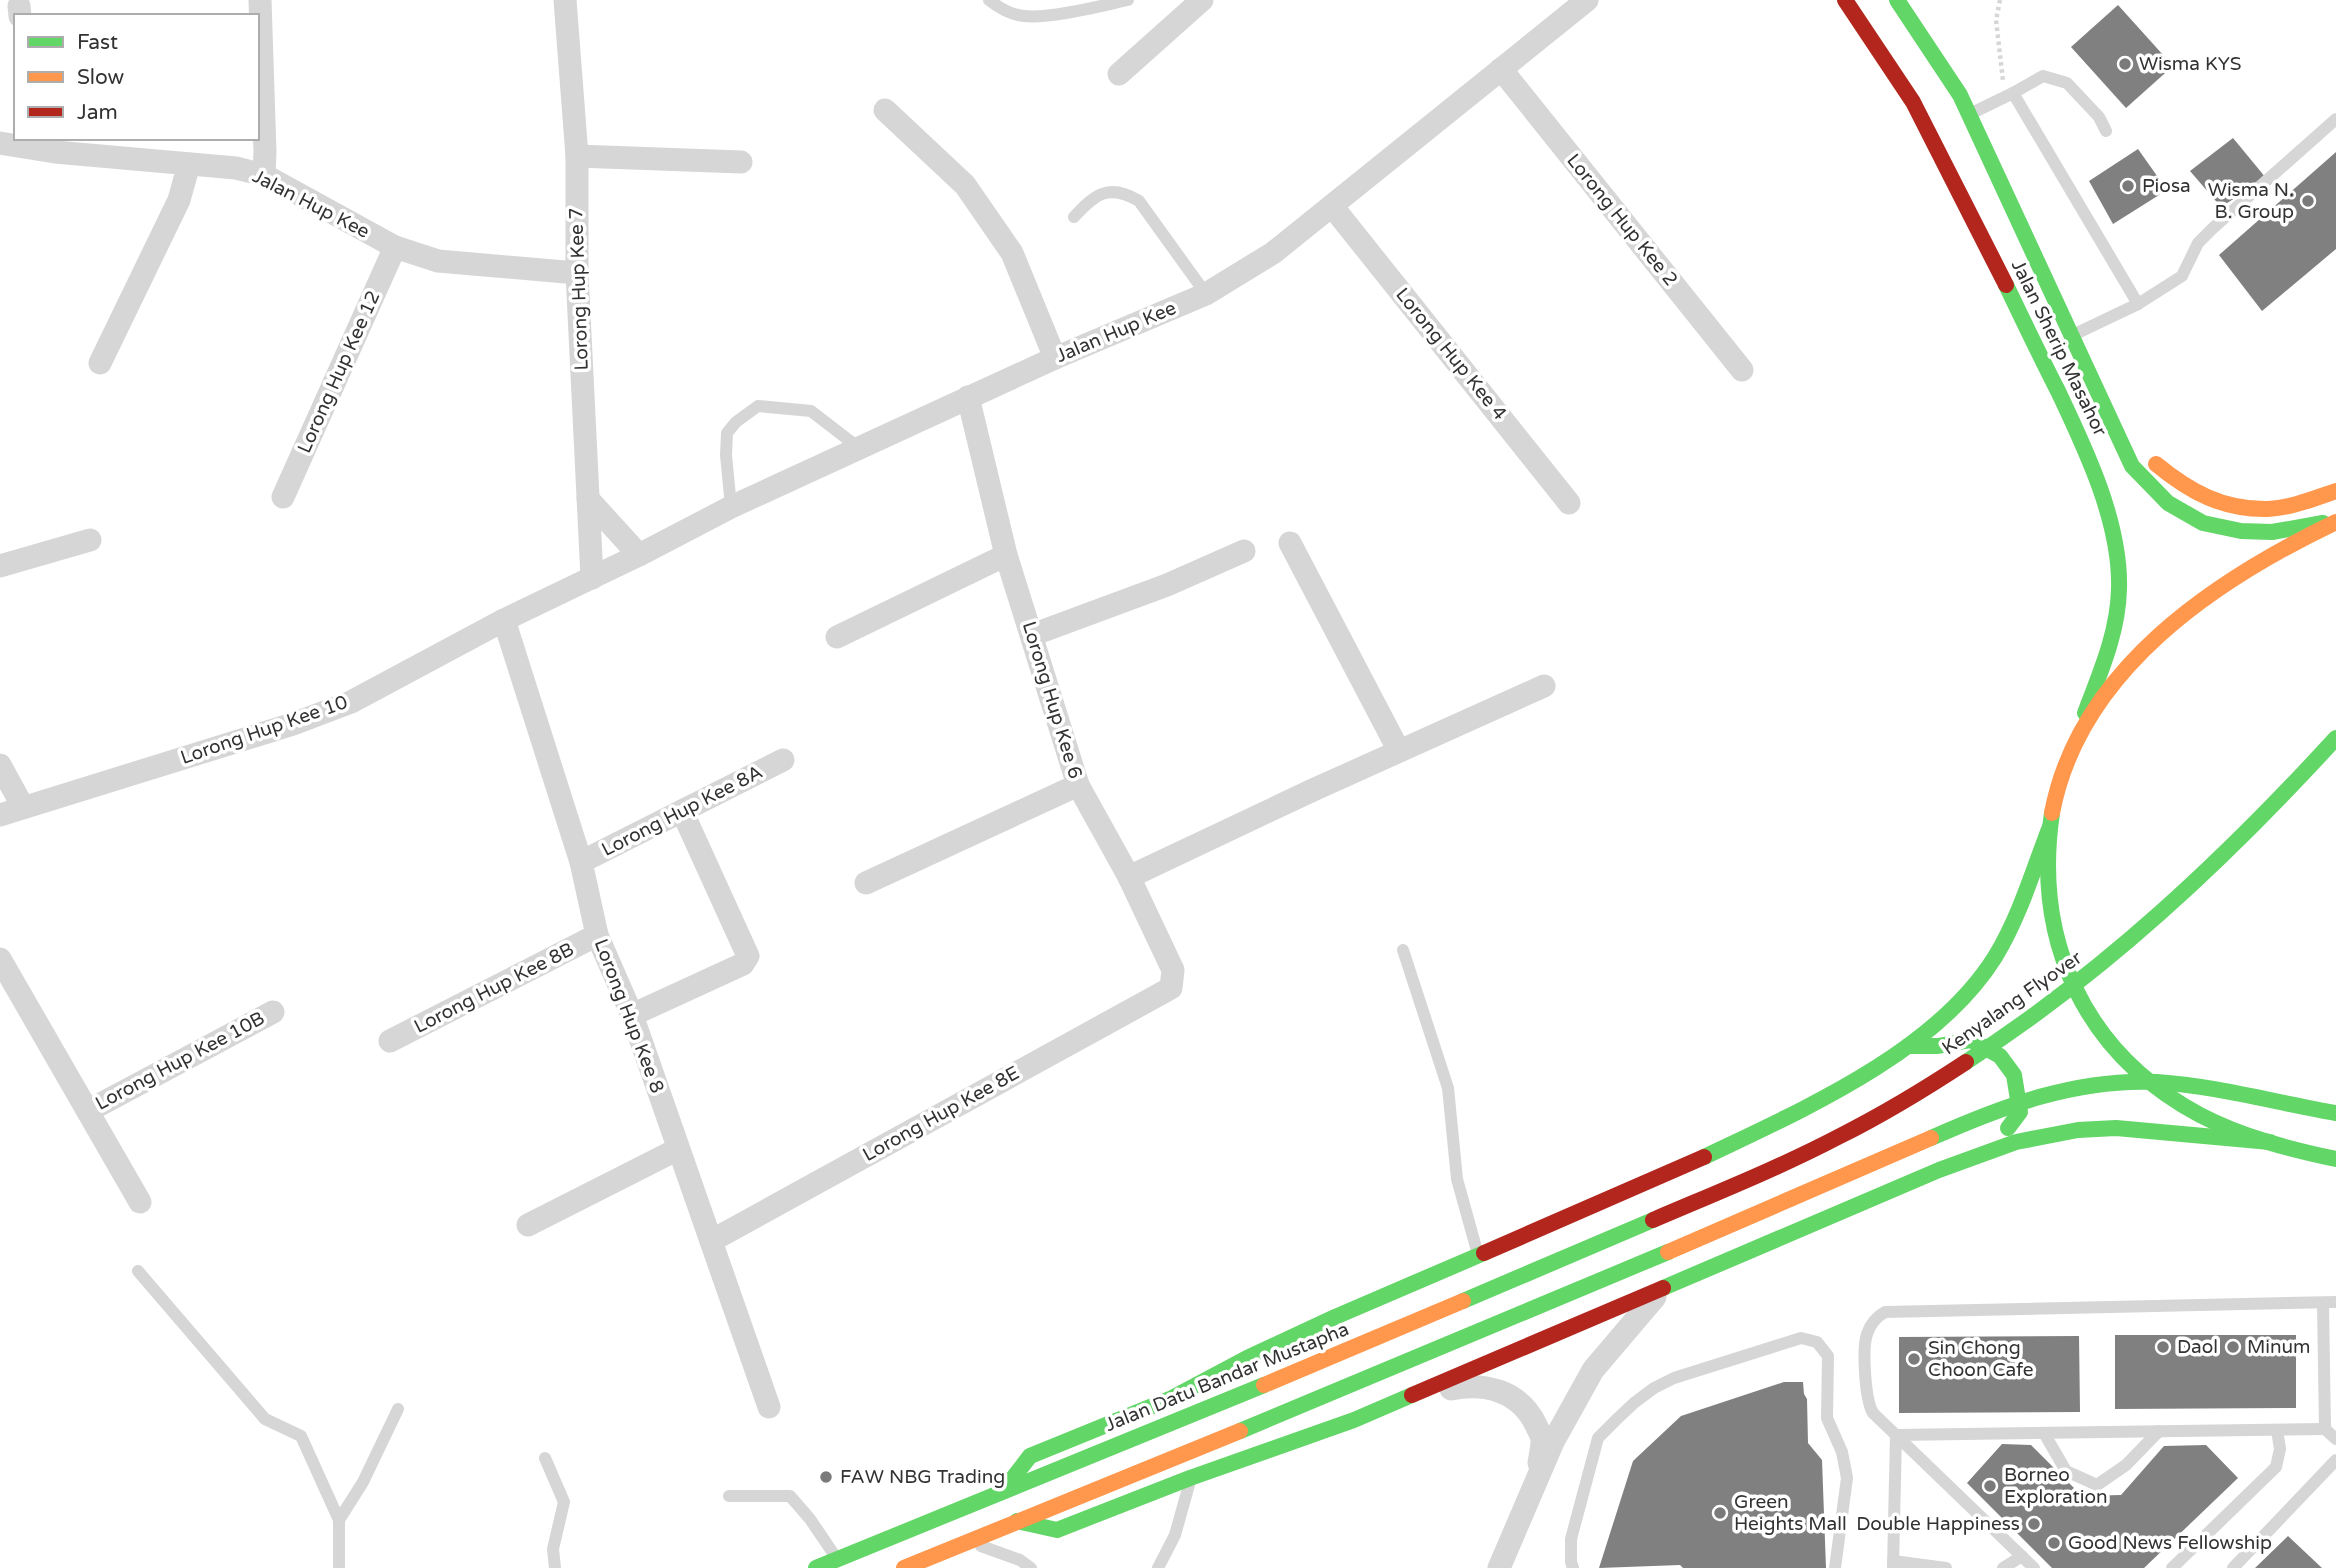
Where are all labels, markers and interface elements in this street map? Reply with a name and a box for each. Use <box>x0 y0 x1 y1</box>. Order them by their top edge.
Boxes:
legend <box>14 14 259 140</box>
text: Fast <box>77 30 118 55</box>
place label: Wisma KYS <box>2139 53 2241 75</box>
marker: Wisma KYS <box>2117 56 2133 72</box>
text: Slow <box>77 65 125 90</box>
text: Jam <box>77 100 118 125</box>
street label: Lorong Hup Kee 2 <box>1562 150 1682 290</box>
street label: Jalan Hup Kee <box>249 165 373 243</box>
place label: Piosa <box>2142 175 2191 197</box>
marker: Piosa <box>2120 178 2136 194</box>
place label: Wisma N. B. Group <box>2208 179 2294 223</box>
marker: Wisma N. B. Group <box>2300 193 2316 209</box>
street label: Lorong Hup Kee 7 <box>565 207 593 371</box>
street label: Jalan Sherip Masahor <box>2007 256 2112 440</box>
street label: Lorong Hup Kee 4 <box>1391 284 1511 424</box>
street label: Lorong Hup Kee 12 <box>293 288 385 456</box>
street label: Jalan Hup Kee <box>1053 297 1179 367</box>
street label: Lorong Hup Kee 6 <box>1018 619 1086 781</box>
street label: Lorong Hup Kee 10 <box>178 691 350 769</box>
street label: Lorong Hup Kee 8A <box>598 761 766 861</box>
street label: Lorong Hup Kee 8 <box>589 936 669 1096</box>
street label: Lorong Hup Kee 8B <box>410 938 578 1038</box>
street label: Kenyalang Flyover <box>1938 946 2087 1059</box>
street label: Lorong Hup Kee 10B <box>92 1007 268 1115</box>
street label: Lorong Hup Kee 8E <box>859 1062 1023 1166</box>
street label: Jalan Datu Bandar Mustapha <box>1102 1318 1352 1436</box>
place label: Daol <box>2177 1336 2218 1358</box>
place label: Minum <box>2247 1336 2310 1358</box>
place label: Sin Chong Choon Cafe <box>1928 1337 2034 1381</box>
marker: Daol <box>2155 1339 2171 1355</box>
marker: Minum <box>2225 1339 2241 1355</box>
marker: Sin Chong Choon Cafe <box>1906 1351 1922 1367</box>
place label: Borneo Exploration <box>2004 1464 2108 1508</box>
place label: FAW NBG Trading <box>840 1466 1005 1488</box>
marker: FAW NBG Trading <box>818 1469 834 1485</box>
marker: Borneo Exploration <box>1982 1478 1998 1494</box>
place label: Green Heights Mall <box>1734 1491 1847 1535</box>
marker: Green Heights Mall <box>1712 1505 1728 1521</box>
place label: Double Happiness <box>1856 1513 2020 1535</box>
marker: Double Happiness <box>2026 1516 2042 1532</box>
place label: Good News Fellowship <box>2068 1532 2272 1554</box>
marker: Good News Fellowship <box>2046 1535 2062 1551</box>

